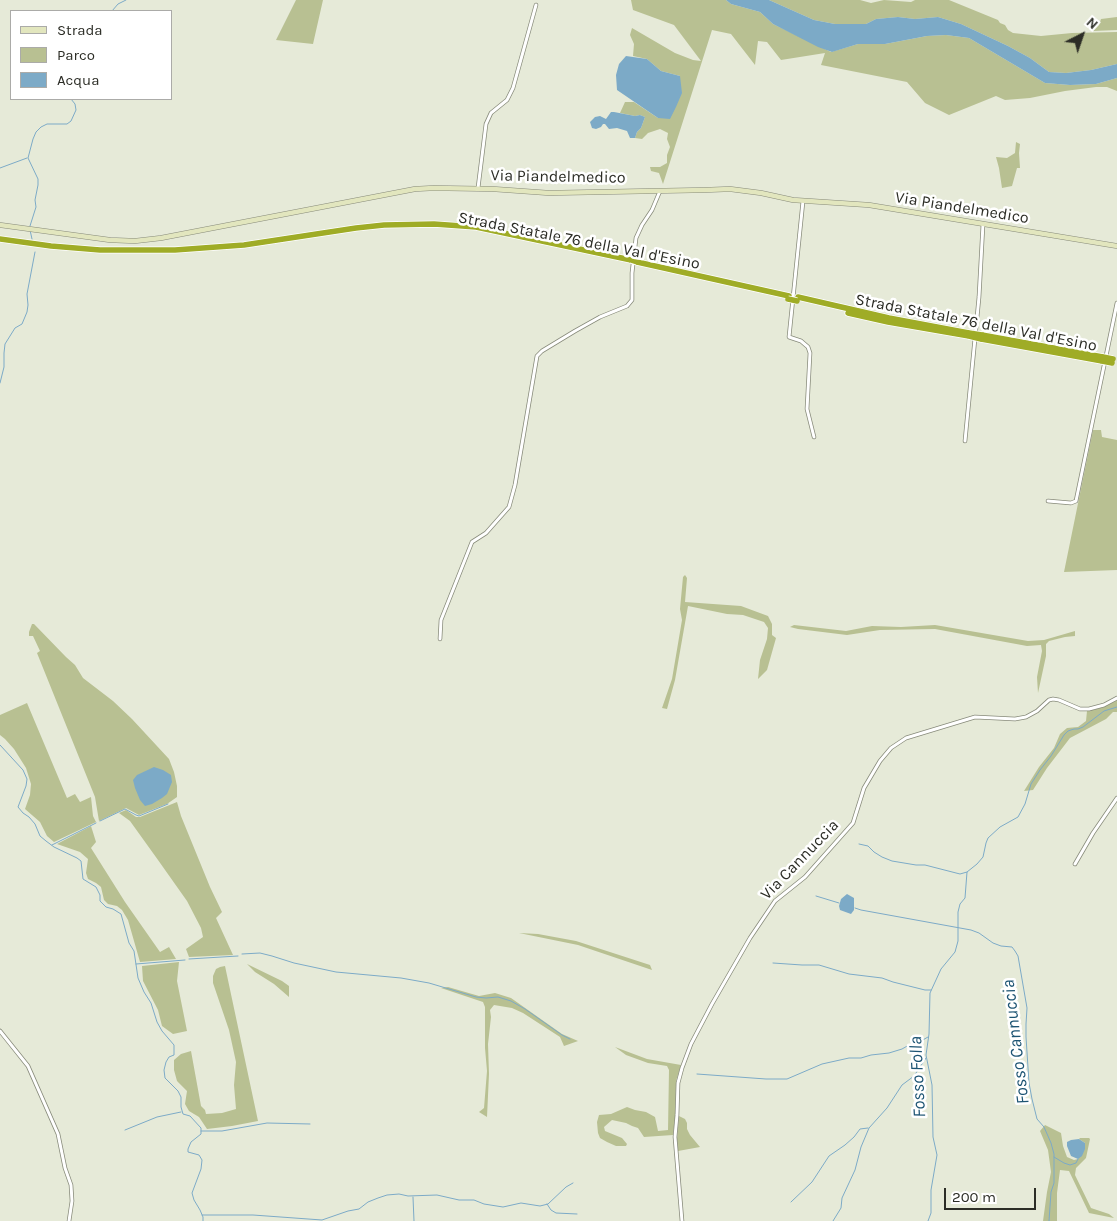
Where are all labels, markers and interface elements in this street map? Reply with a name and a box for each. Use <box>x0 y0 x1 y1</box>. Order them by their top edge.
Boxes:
legend <box>10 10 172 100</box>
north arrow <box>1057 10 1107 60</box>
text: N <box>1083 14 1102 33</box>
text: Strada <box>57 21 103 39</box>
text: Parco <box>57 46 95 64</box>
text: Acqua <box>57 71 99 89</box>
street label: Via Piandelmedico <box>490 166 626 188</box>
street label: Via Piandelmedico <box>894 188 1030 228</box>
street label: Strada Statale 76 della Val d'Esino <box>457 208 701 274</box>
street label: Strada Statale 76 della Val d'Esino <box>854 290 1098 356</box>
street label: Via Cannuccia <box>757 816 843 904</box>
water label: Fosso Cannuccia <box>998 978 1034 1106</box>
water label: Fosso Folla <box>905 1036 931 1118</box>
scale bar <box>947 1178 1040 1210</box>
text: 200 m <box>952 1188 996 1206</box>

